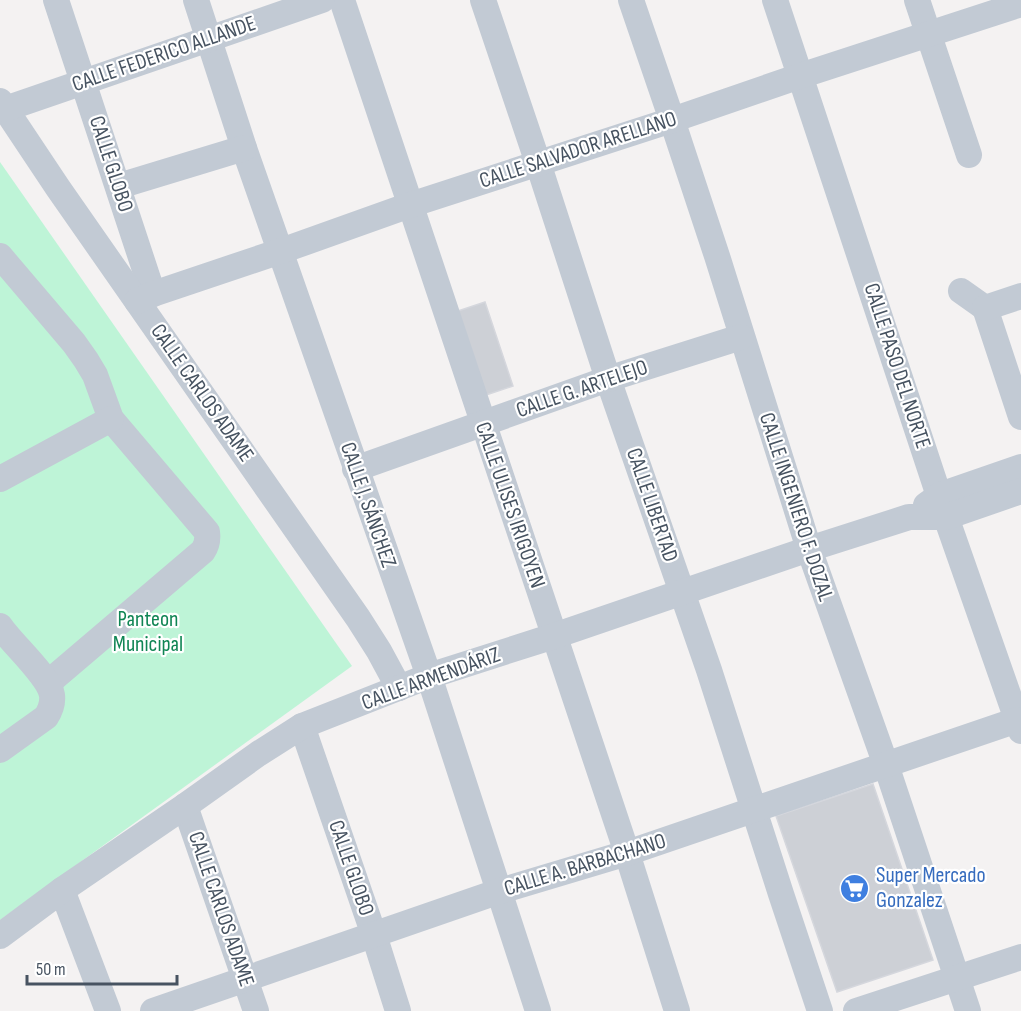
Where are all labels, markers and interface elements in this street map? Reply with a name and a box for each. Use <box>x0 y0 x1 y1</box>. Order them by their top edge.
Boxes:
street label: CALLE FEDERICO ALLANDE <box>69 10 259 98</box>
street label: CALLE SALVADOR ARELLANO <box>476 105 680 195</box>
street label: CALLE GLOBO <box>83 113 139 215</box>
street label: CALLE PASO DEL NORTE <box>858 280 936 452</box>
street label: CALLE CARLOS ADAME <box>144 319 260 467</box>
street label: CALLE G. ARTELEJO <box>513 354 651 424</box>
street label: CALLE INGENIERO F. DOZAL <box>753 409 839 605</box>
street label: CALLE ULISES IRIGOYEN <box>469 418 551 592</box>
street label: CALLE J. SÁNCHEZ <box>334 439 402 571</box>
street label: CALLE LIBERTAD <box>620 445 684 565</box>
park label: Panteon Municipal <box>113 606 183 658</box>
street label: CALLE ARMENDÁRIZ <box>358 641 504 717</box>
street label: CALLE GLOBO <box>322 817 380 919</box>
street label: CALLE CARLOS ADAME <box>182 828 260 990</box>
street label: CALLE A. BARBACHANO <box>501 828 669 902</box>
place label: Super Mercado Gonzalez <box>876 862 986 914</box>
supermarket icon: Super Mercado Gonzalez <box>839 872 871 904</box>
scale bar <box>27 948 177 986</box>
text: 50 m <box>36 959 66 980</box>

